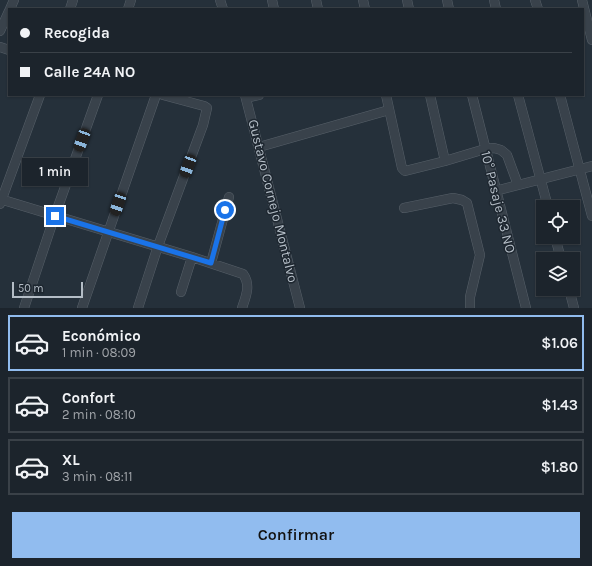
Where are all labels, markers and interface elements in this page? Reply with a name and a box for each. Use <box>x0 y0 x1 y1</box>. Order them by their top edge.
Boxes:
text: Recogida <box>44 24 110 42</box>
text: Calle 24A NO <box>44 63 135 81</box>
street label: Gustavo Cornejo Montalvo <box>244 118 302 284</box>
car <box>72 127 92 153</box>
street label: 10° Pasaje 33 NO <box>477 149 519 255</box>
car <box>178 153 198 179</box>
callout: 1 min <box>22 158 88 186</box>
text: 1 min <box>39 164 71 179</box>
car <box>108 191 128 217</box>
map controls <box>536 200 580 296</box>
button: locate <box>536 200 580 244</box>
route start <box>216 201 234 219</box>
route end <box>46 207 64 225</box>
button: layers <box>536 252 580 296</box>
scale bar <box>12 280 83 299</box>
text: 50 m <box>18 282 44 295</box>
icon: car <box>14 325 50 361</box>
text: Económico <box>62 327 141 345</box>
text: $1.06 <box>541 334 578 352</box>
text: 1 min · 08:09 <box>62 345 136 360</box>
icon: car <box>14 387 50 423</box>
text: Confort <box>62 389 115 407</box>
text: $1.43 <box>542 396 578 414</box>
text: 2 min · 08:10 <box>62 407 136 422</box>
icon: car <box>14 449 50 485</box>
text: XL <box>62 451 80 469</box>
text: $1.80 <box>541 458 578 476</box>
text: 3 min · 08:11 <box>62 469 132 484</box>
button: Confirmar <box>12 512 580 558</box>

